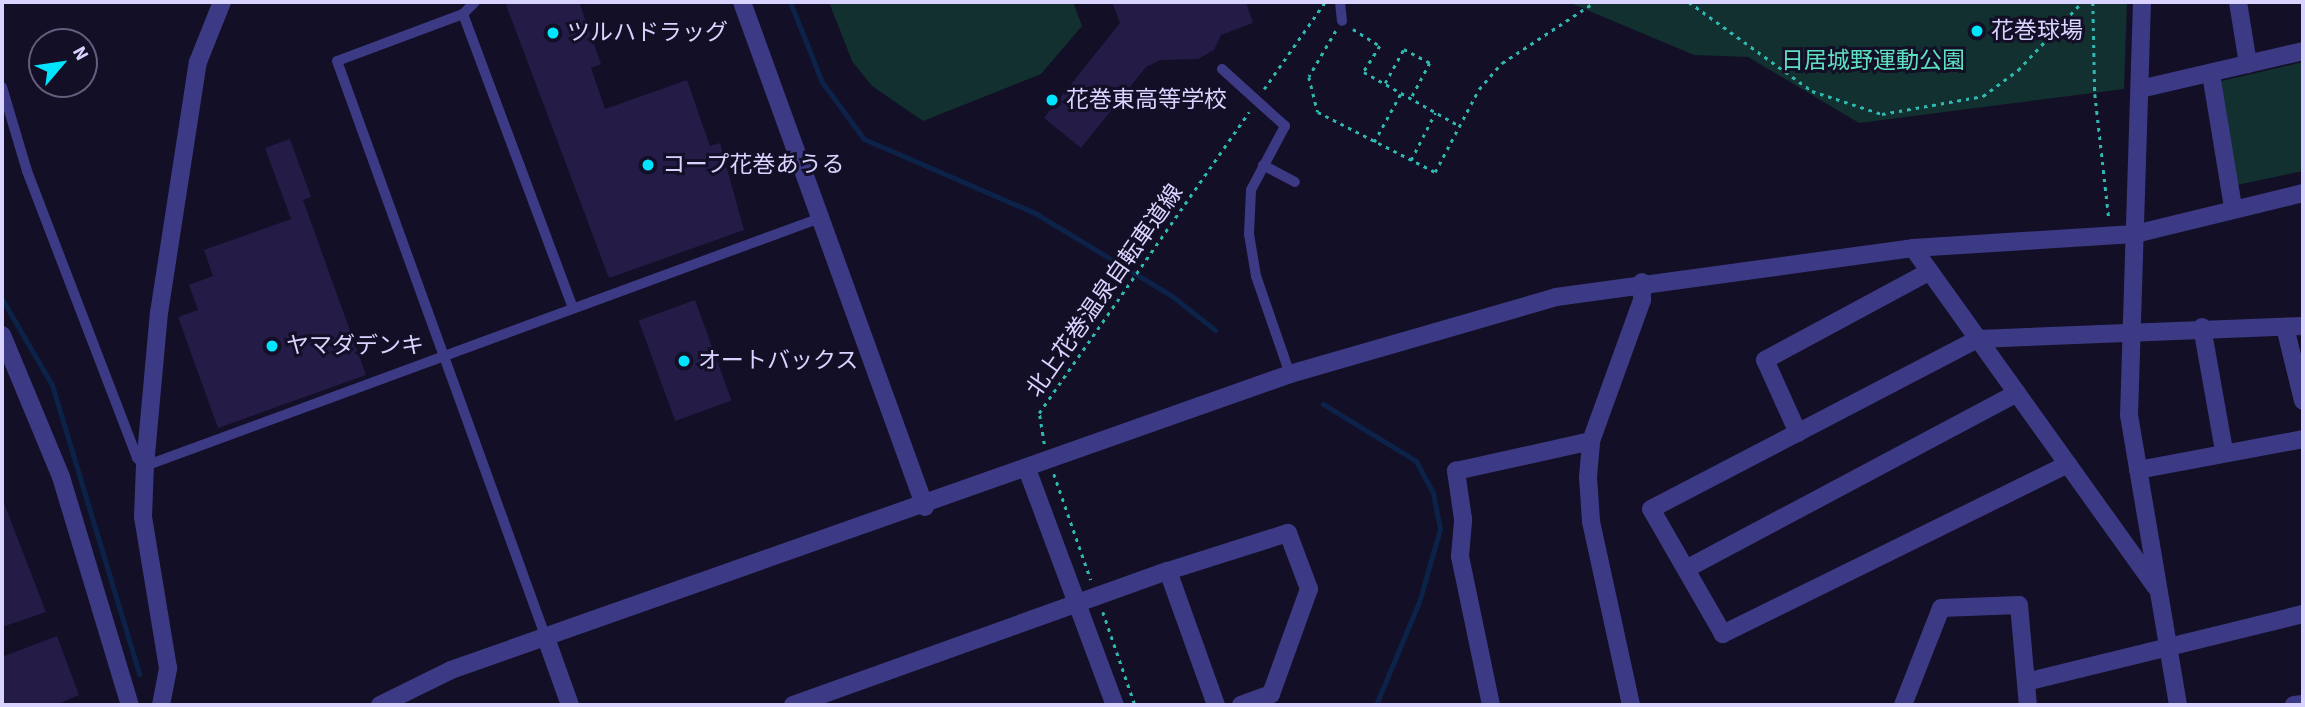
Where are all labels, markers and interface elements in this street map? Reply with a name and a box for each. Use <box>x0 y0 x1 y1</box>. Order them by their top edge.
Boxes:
place label: 花巻球場 <box>1991 17 2083 45</box>
place label: ツルハドラッグ <box>567 19 728 47</box>
marker: 花巻球場 <box>1969 23 1985 39</box>
marker: ツルハドラッグ <box>545 25 561 41</box>
north arrow <box>28 28 98 98</box>
text: N <box>65 41 95 66</box>
park label: 日居城野運動公園 <box>1781 47 1965 75</box>
place label: 花巻東高等学校 <box>1066 86 1227 114</box>
marker: 花巻東高等学校 <box>1044 92 1060 108</box>
place label: コープ花巻あうる <box>662 151 846 179</box>
marker: コープ花巻あうる <box>640 157 656 173</box>
street label: 北上花巻温泉自転車道線 <box>1021 179 1189 403</box>
place label: ヤマダデンキ <box>286 332 424 360</box>
marker: ヤマダデンキ <box>264 338 280 354</box>
place label: オートバックス <box>698 347 859 375</box>
marker: オートバックス <box>676 353 692 369</box>

